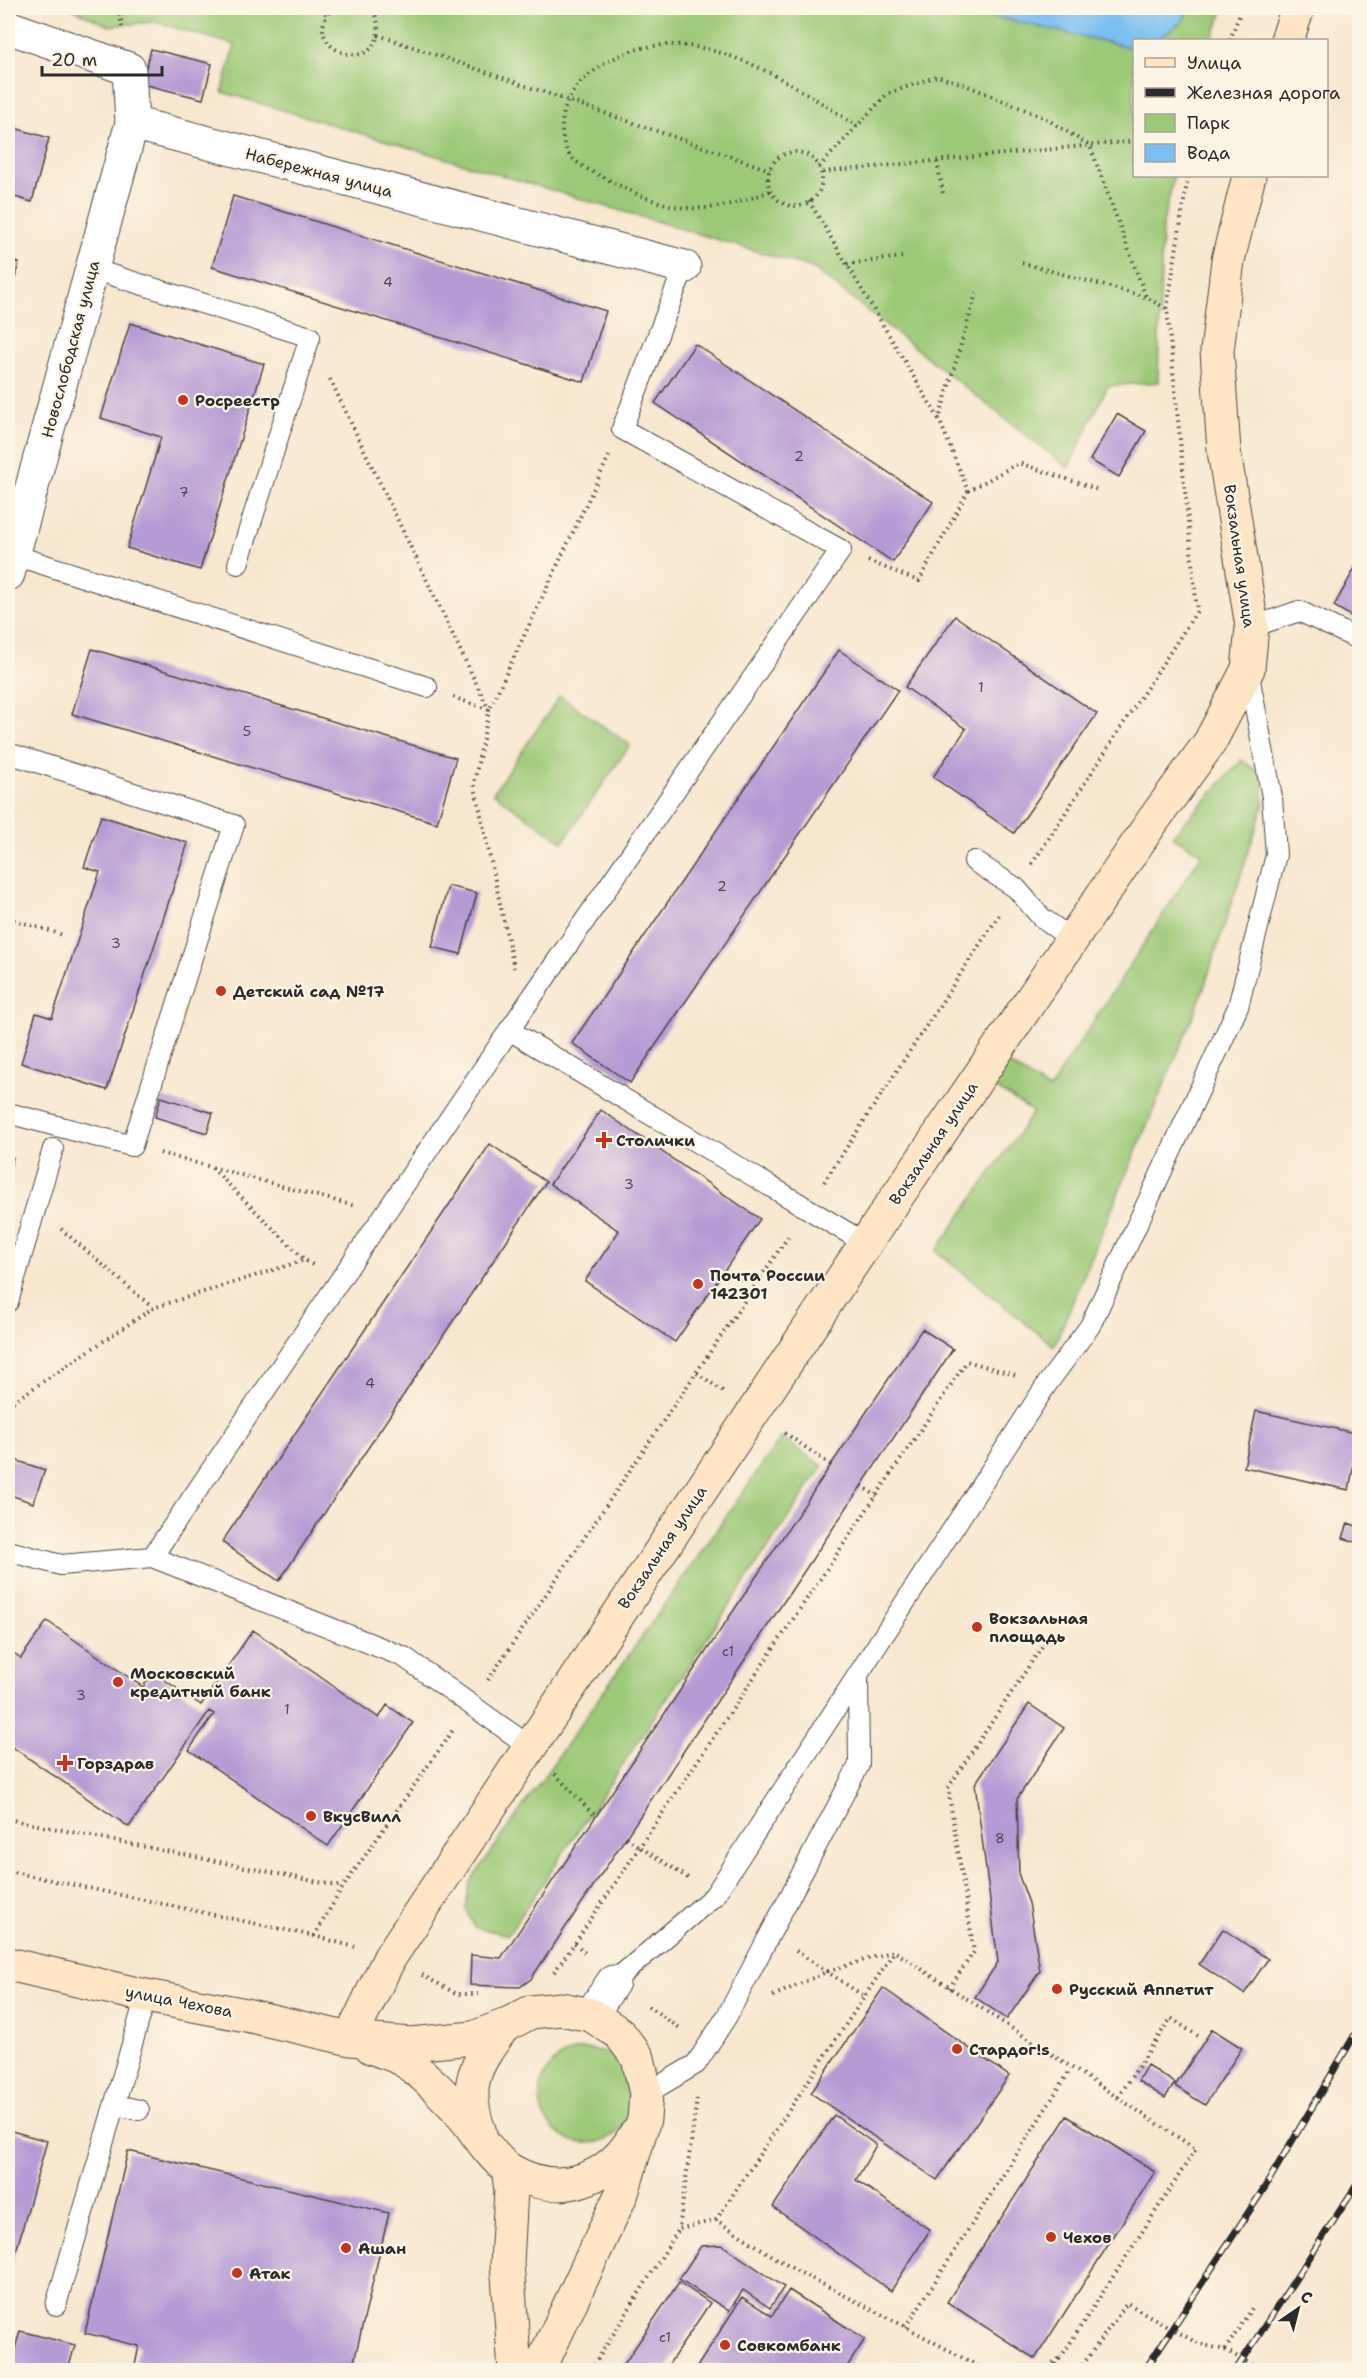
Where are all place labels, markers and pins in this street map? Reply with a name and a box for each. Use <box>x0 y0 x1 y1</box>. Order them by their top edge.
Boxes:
place label: Росреестр <box>195 390 280 411</box>
marker: Росреестр <box>176 393 190 407</box>
place label: Детский сад №17 <box>233 981 384 1002</box>
marker: Детский сад №17 <box>214 984 228 998</box>
place label: Столички <box>616 1130 695 1151</box>
marker: Столички <box>597 1133 611 1147</box>
place label: Почта России 142301 <box>710 1265 825 1304</box>
marker: Почта России 142301 <box>691 1277 705 1291</box>
place label: Вокзальная площадь <box>989 1608 1088 1647</box>
marker: Вокзальная площадь <box>970 1620 984 1634</box>
place label: Московский кредитный банк <box>130 1663 271 1702</box>
marker: Московский кредитный банк <box>111 1675 125 1689</box>
place label: Горздрав <box>77 1753 154 1774</box>
marker: Горздрав <box>58 1756 72 1770</box>
place label: ВкусВилл <box>323 1806 401 1827</box>
marker: ВкусВилл <box>304 1809 318 1823</box>
place label: Русский Аппетит <box>1069 1979 1214 2000</box>
marker: Русский Аппетит <box>1050 1982 1064 1996</box>
place label: Стардог!s <box>969 2039 1050 2060</box>
marker: Стардог!s <box>950 2042 964 2056</box>
place label: Чехов <box>1063 2227 1111 2248</box>
marker: Чехов <box>1044 2230 1058 2244</box>
place label: Ашан <box>358 2238 406 2259</box>
marker: Ашан <box>339 2241 353 2255</box>
place label: Атак <box>249 2263 291 2284</box>
marker: Атак <box>230 2266 244 2280</box>
place label: Совкомбанк <box>737 2335 841 2356</box>
marker: Совкомбанк <box>718 2338 732 2352</box>

